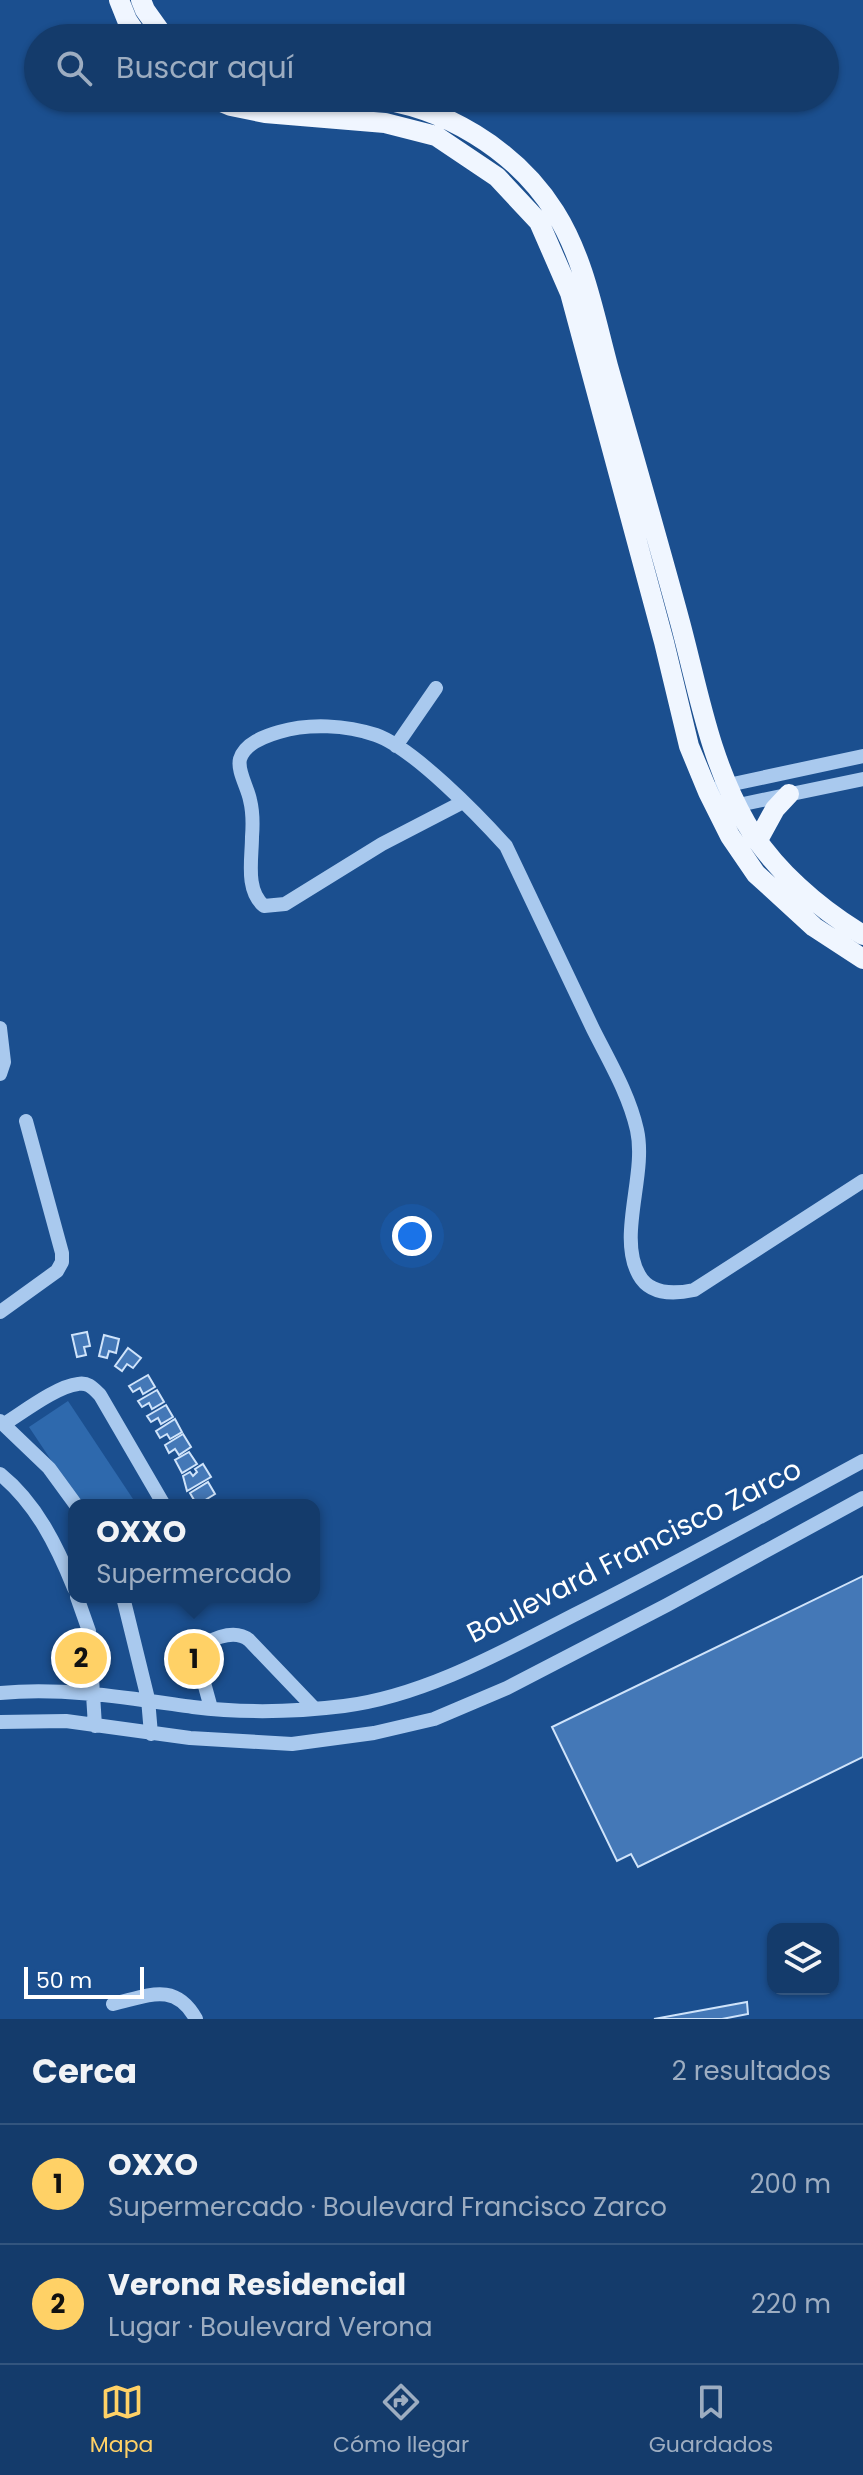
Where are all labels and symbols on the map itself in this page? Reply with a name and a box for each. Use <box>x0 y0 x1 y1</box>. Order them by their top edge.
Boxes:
your location <box>392 1216 432 1256</box>
street label: Boulevard Francisco Zarco <box>460 1450 808 1652</box>
pin: 2 <box>55 1628 107 1688</box>
pin: 1 <box>168 1629 220 1689</box>
scale bar <box>24 1963 144 1999</box>

